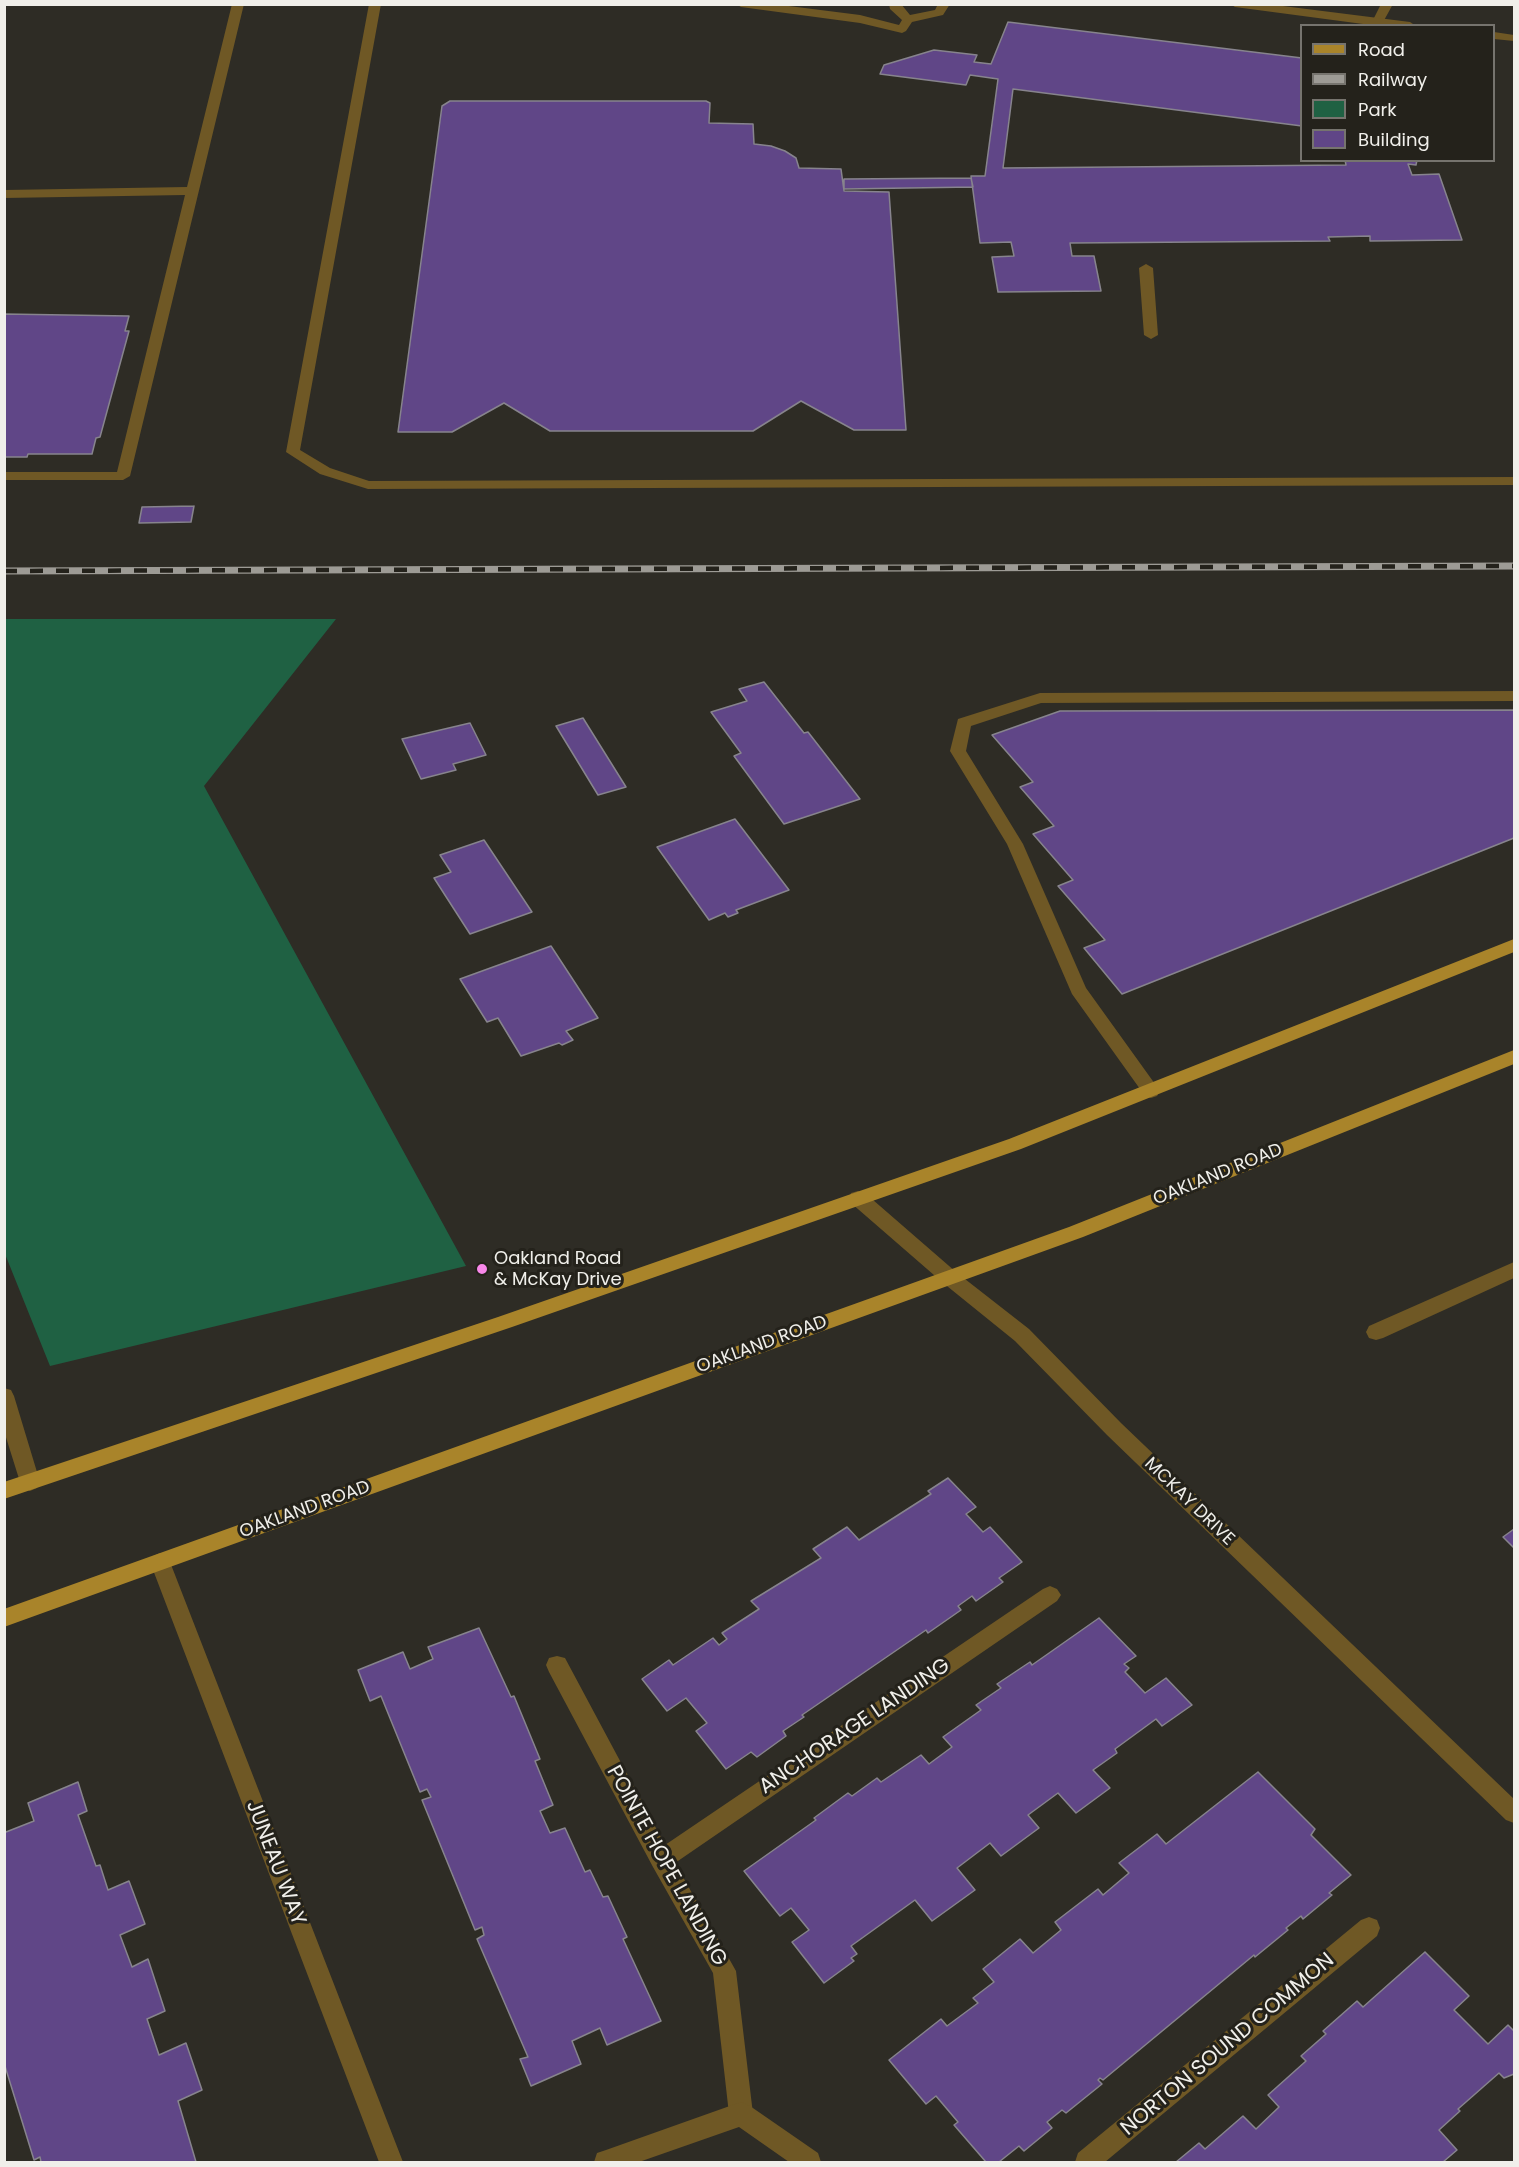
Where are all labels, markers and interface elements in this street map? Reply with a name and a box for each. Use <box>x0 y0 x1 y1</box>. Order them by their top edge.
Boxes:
legend <box>1300 24 1495 162</box>
text: Road <box>1358 37 1405 62</box>
text: Railway <box>1358 67 1427 92</box>
text: Park <box>1358 97 1397 122</box>
text: Building <box>1358 127 1430 152</box>
street label: OAKLAND ROAD <box>1150 1139 1286 1211</box>
place label: Oakland Road & McKay Drive <box>494 1248 622 1290</box>
marker: Oakland Road & McKay Drive <box>475 1262 489 1276</box>
street label: OAKLAND ROAD <box>694 1311 830 1379</box>
street label: MCKAY DRIVE <box>1139 1454 1239 1550</box>
street label: OAKLAND ROAD <box>237 1476 373 1544</box>
street label: ANCHORAGE LANDING <box>755 1654 955 1800</box>
street label: POINTE HOPE LANDING <box>600 1761 732 1971</box>
street label: JUNEAU WAY <box>240 1797 310 1929</box>
street label: NORTON SOUND COMMON <box>1116 1948 1340 2142</box>

